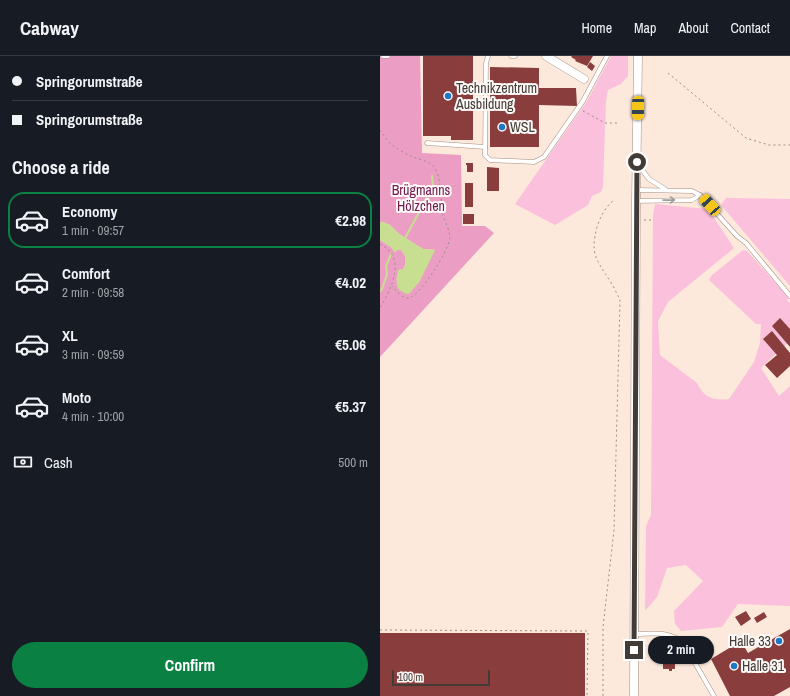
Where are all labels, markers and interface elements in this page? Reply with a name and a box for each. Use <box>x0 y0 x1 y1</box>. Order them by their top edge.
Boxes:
text: Cabway <box>20 15 79 41</box>
text: Home <box>581 19 612 37</box>
text: Map <box>634 19 656 37</box>
text: About <box>678 19 708 37</box>
text: Contact <box>730 19 770 37</box>
text: Springorumstraße <box>36 71 143 92</box>
place label: Technikzentrum Ausbildung <box>455 79 537 113</box>
marker: Technikzentrum Ausbildung <box>443 91 453 101</box>
car <box>632 96 644 120</box>
text: Springorumstraße <box>36 109 143 130</box>
place label: WSL <box>510 118 535 136</box>
marker: WSL <box>497 122 507 132</box>
route start <box>628 153 646 171</box>
text: Choose a ride <box>12 155 110 180</box>
park label: Brügmanns Hölzchen <box>392 181 451 215</box>
car <box>698 192 722 218</box>
one-way arrow <box>662 196 675 204</box>
text: Economy <box>62 201 117 222</box>
icon: car <box>14 202 50 238</box>
text: €2.98 <box>335 210 366 231</box>
text: 1 min · 09:57 <box>62 222 124 239</box>
text: Comfort <box>62 263 110 284</box>
icon: car <box>14 264 50 300</box>
text: €4.02 <box>335 272 366 293</box>
text: 2 min · 09:58 <box>62 284 124 301</box>
text: XL <box>62 325 78 346</box>
icon: car <box>14 326 50 362</box>
text: €5.06 <box>335 334 366 355</box>
text: 3 min · 09:59 <box>62 346 124 363</box>
text: Moto <box>62 387 91 408</box>
icon: car <box>14 388 50 424</box>
text: €5.37 <box>335 396 366 417</box>
text: 4 min · 10:00 <box>62 408 124 425</box>
icon: cash <box>12 451 34 473</box>
text: Cash <box>44 452 73 473</box>
text: 500 m <box>338 454 368 471</box>
place label: Halle 33 <box>729 632 771 650</box>
callout: 2 min <box>648 636 714 664</box>
marker: Halle 33 <box>774 636 784 646</box>
route end <box>625 641 643 659</box>
text: 2 min <box>667 641 695 658</box>
button: Confirm <box>12 642 368 688</box>
place label: Halle 31 <box>742 657 785 675</box>
marker: Halle 31 <box>729 661 739 671</box>
scale bar <box>392 668 490 687</box>
text: 100 m <box>398 670 423 684</box>

